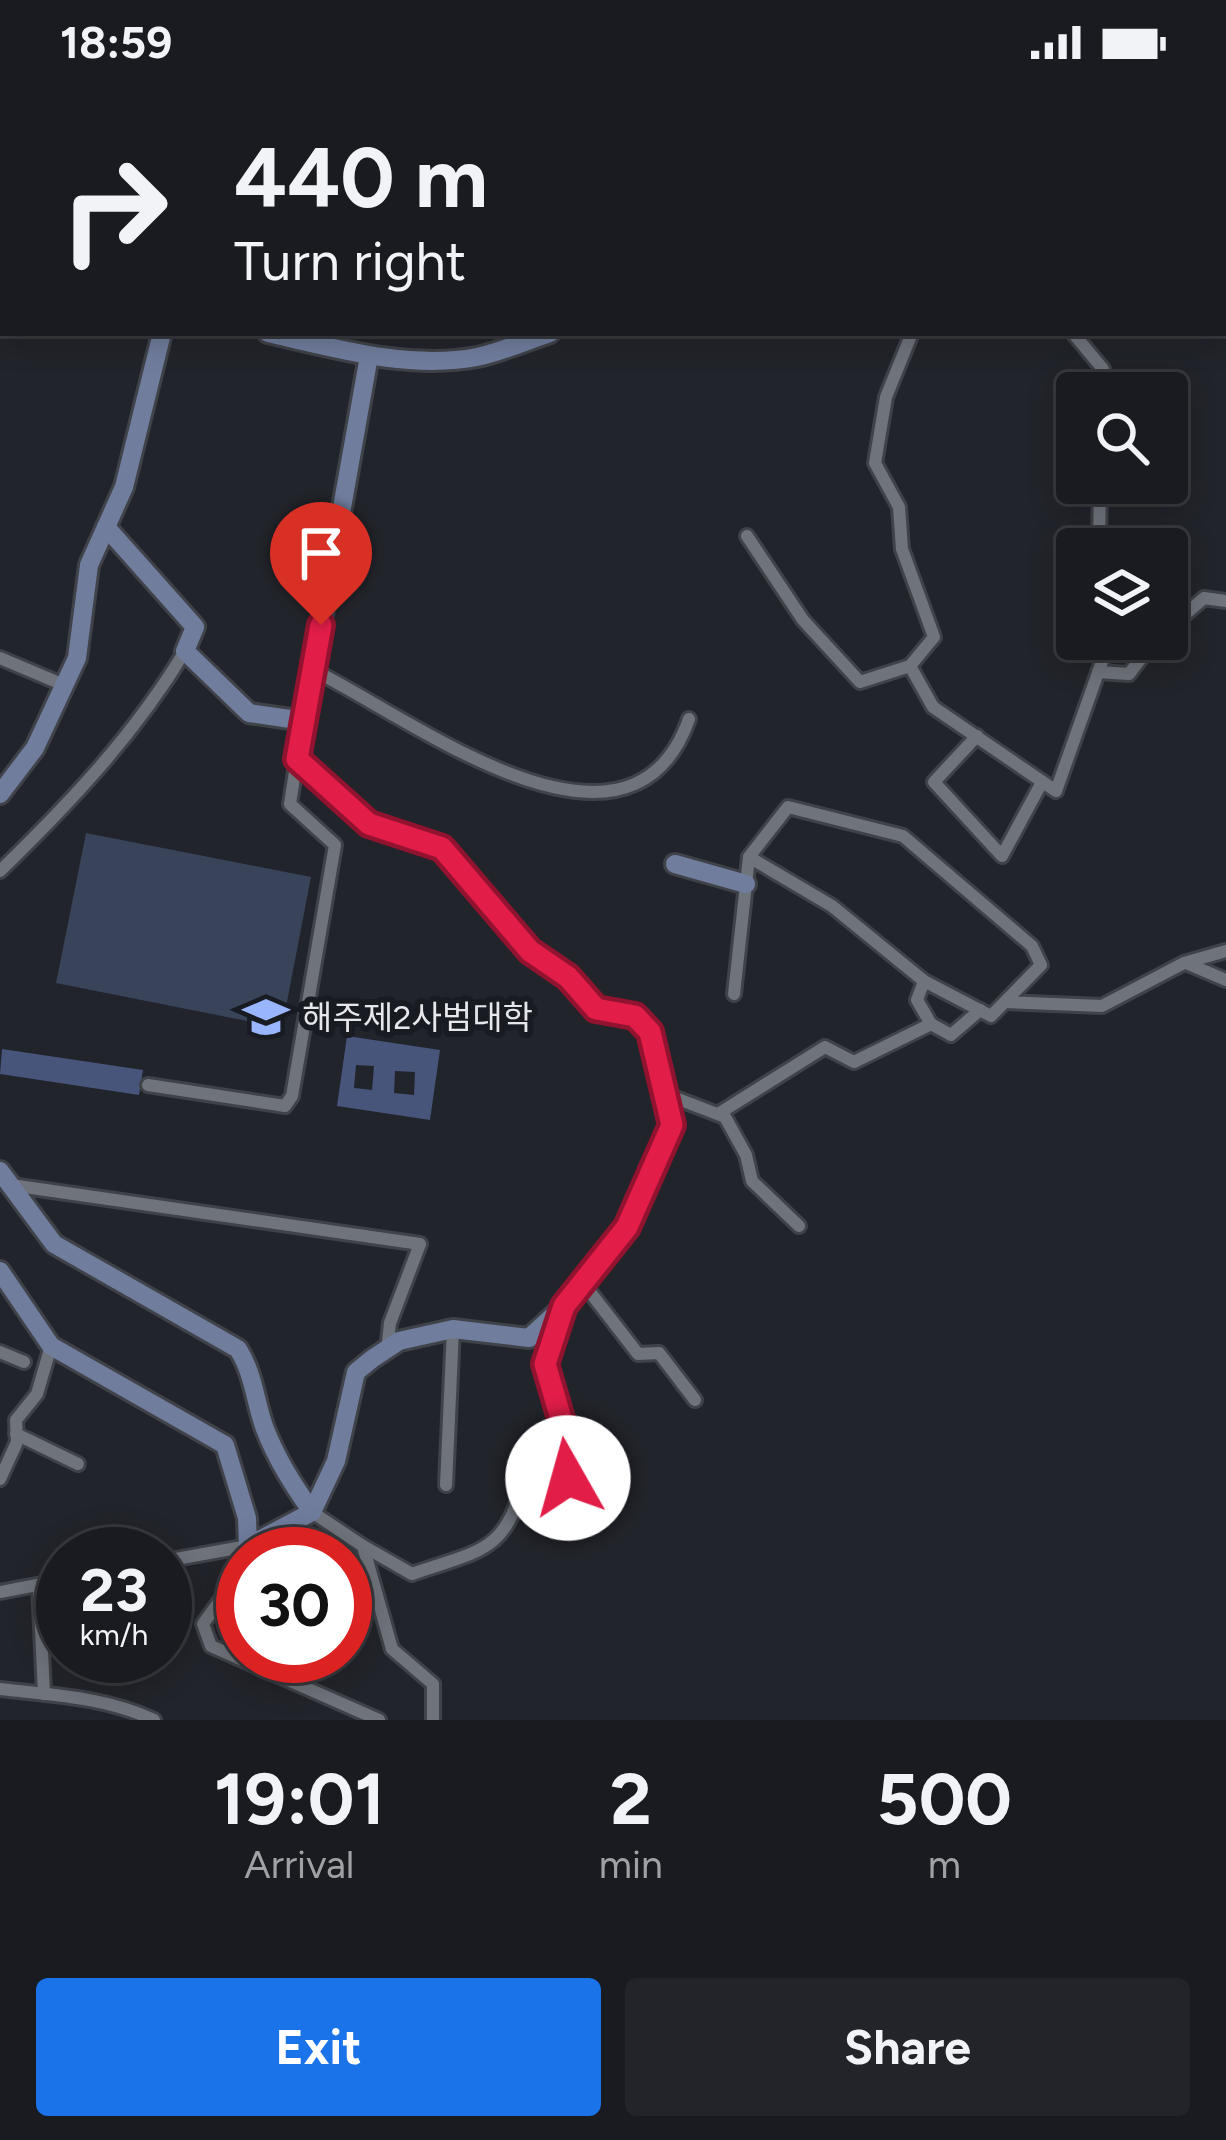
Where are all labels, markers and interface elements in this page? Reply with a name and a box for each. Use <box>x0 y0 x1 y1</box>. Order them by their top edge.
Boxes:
text: 18:59 <box>60 15 172 69</box>
text: 440 m <box>234 127 488 228</box>
icon: right <box>36 132 192 288</box>
text: Turn right <box>234 229 466 294</box>
map controls <box>1056 372 1188 660</box>
button: search <box>1056 372 1188 504</box>
pin <box>270 502 372 625</box>
icon: arrive <box>288 520 354 586</box>
button: layers <box>1056 528 1188 660</box>
school or university icon: 해주제2사범대학 <box>241 992 291 1042</box>
place label: 해주제2사범대학 <box>302 998 533 1037</box>
position arrow <box>505 1415 631 1541</box>
speed limit sign: 30 <box>216 1527 372 1683</box>
text: 23 <box>80 1554 148 1626</box>
text: km/h <box>80 1616 148 1653</box>
text: 19:01 <box>214 1756 385 1842</box>
text: 2 <box>610 1756 652 1842</box>
text: 500 <box>877 1756 1012 1842</box>
text: Arrival <box>244 1841 354 1888</box>
text: min <box>599 1841 663 1888</box>
text: m <box>928 1841 961 1888</box>
button: Exit <box>36 1978 601 2116</box>
button: Share <box>625 1978 1190 2116</box>

